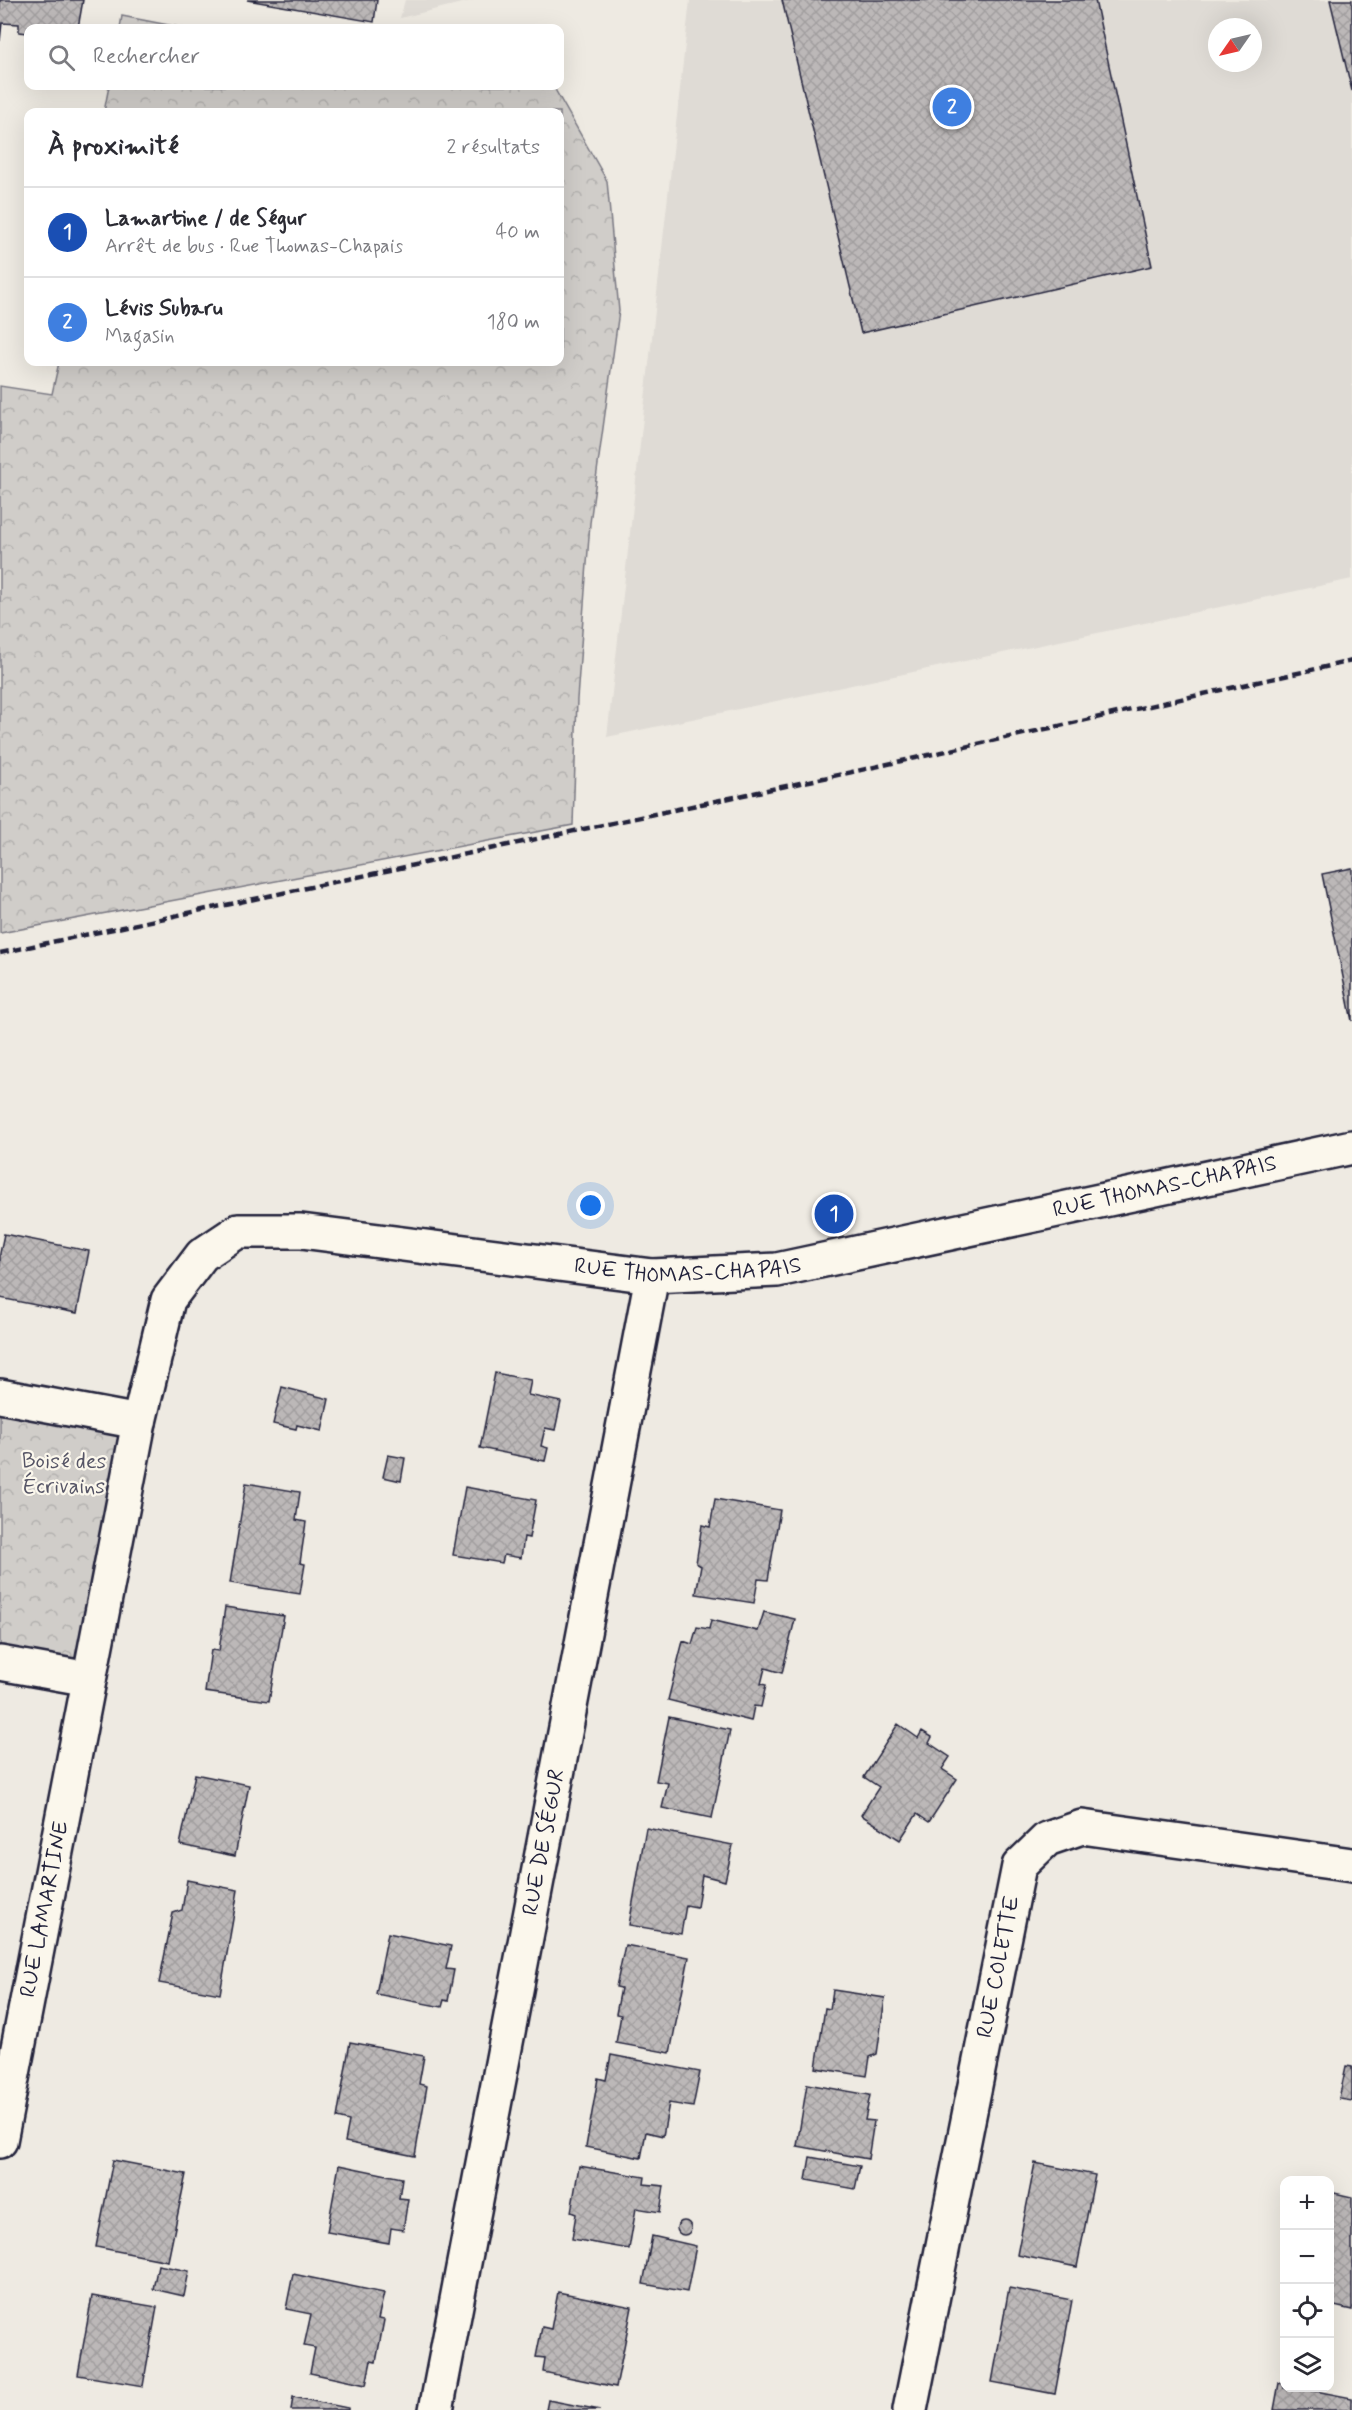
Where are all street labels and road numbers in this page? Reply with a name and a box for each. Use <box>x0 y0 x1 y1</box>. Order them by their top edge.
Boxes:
street label: RUE THOMAS-CHAPAIS <box>1050 1149 1279 1225</box>
street label: RUE THOMAS-CHAPAIS <box>573 1251 804 1290</box>
street label: RUE DE SÉGUR <box>517 1767 572 1918</box>
street label: RUE LAMARTINE <box>14 1819 76 2000</box>
street label: RUE COLETTE <box>971 1893 1027 2040</box>

